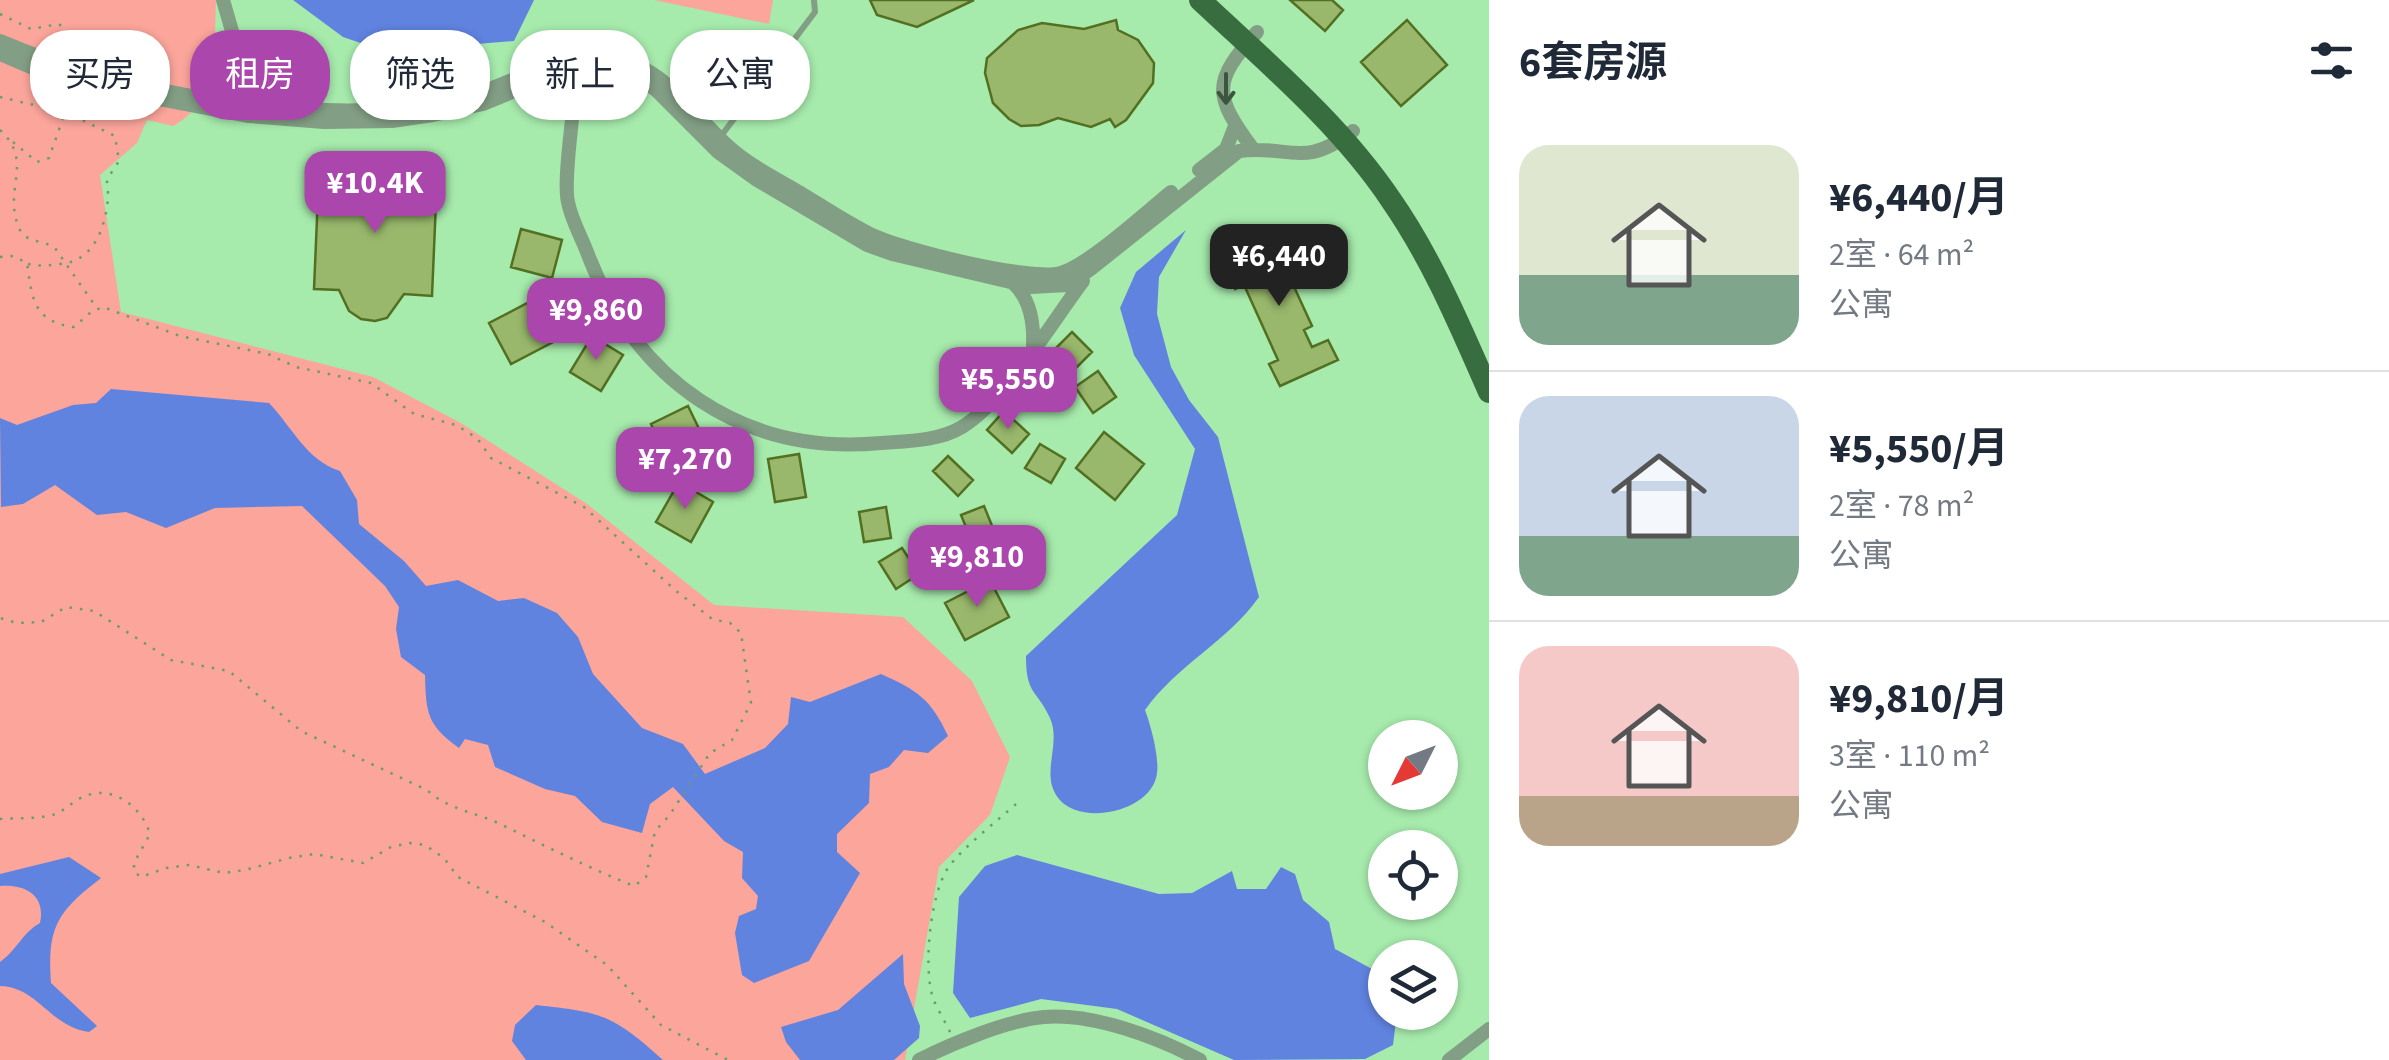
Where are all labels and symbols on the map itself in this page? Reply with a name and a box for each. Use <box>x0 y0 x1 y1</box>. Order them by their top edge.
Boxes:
one-way arrow <box>1216 72 1236 105</box>
pin: ¥10.4K <box>294 151 456 236</box>
pin: ¥6,440 <box>1198 224 1360 309</box>
pin: ¥9,860 <box>515 278 677 363</box>
pin: ¥5,550 <box>927 347 1089 432</box>
pin: ¥7,270 <box>604 427 766 512</box>
pin: ¥9,810 <box>896 525 1058 610</box>
north arrow <box>1368 720 1458 810</box>

